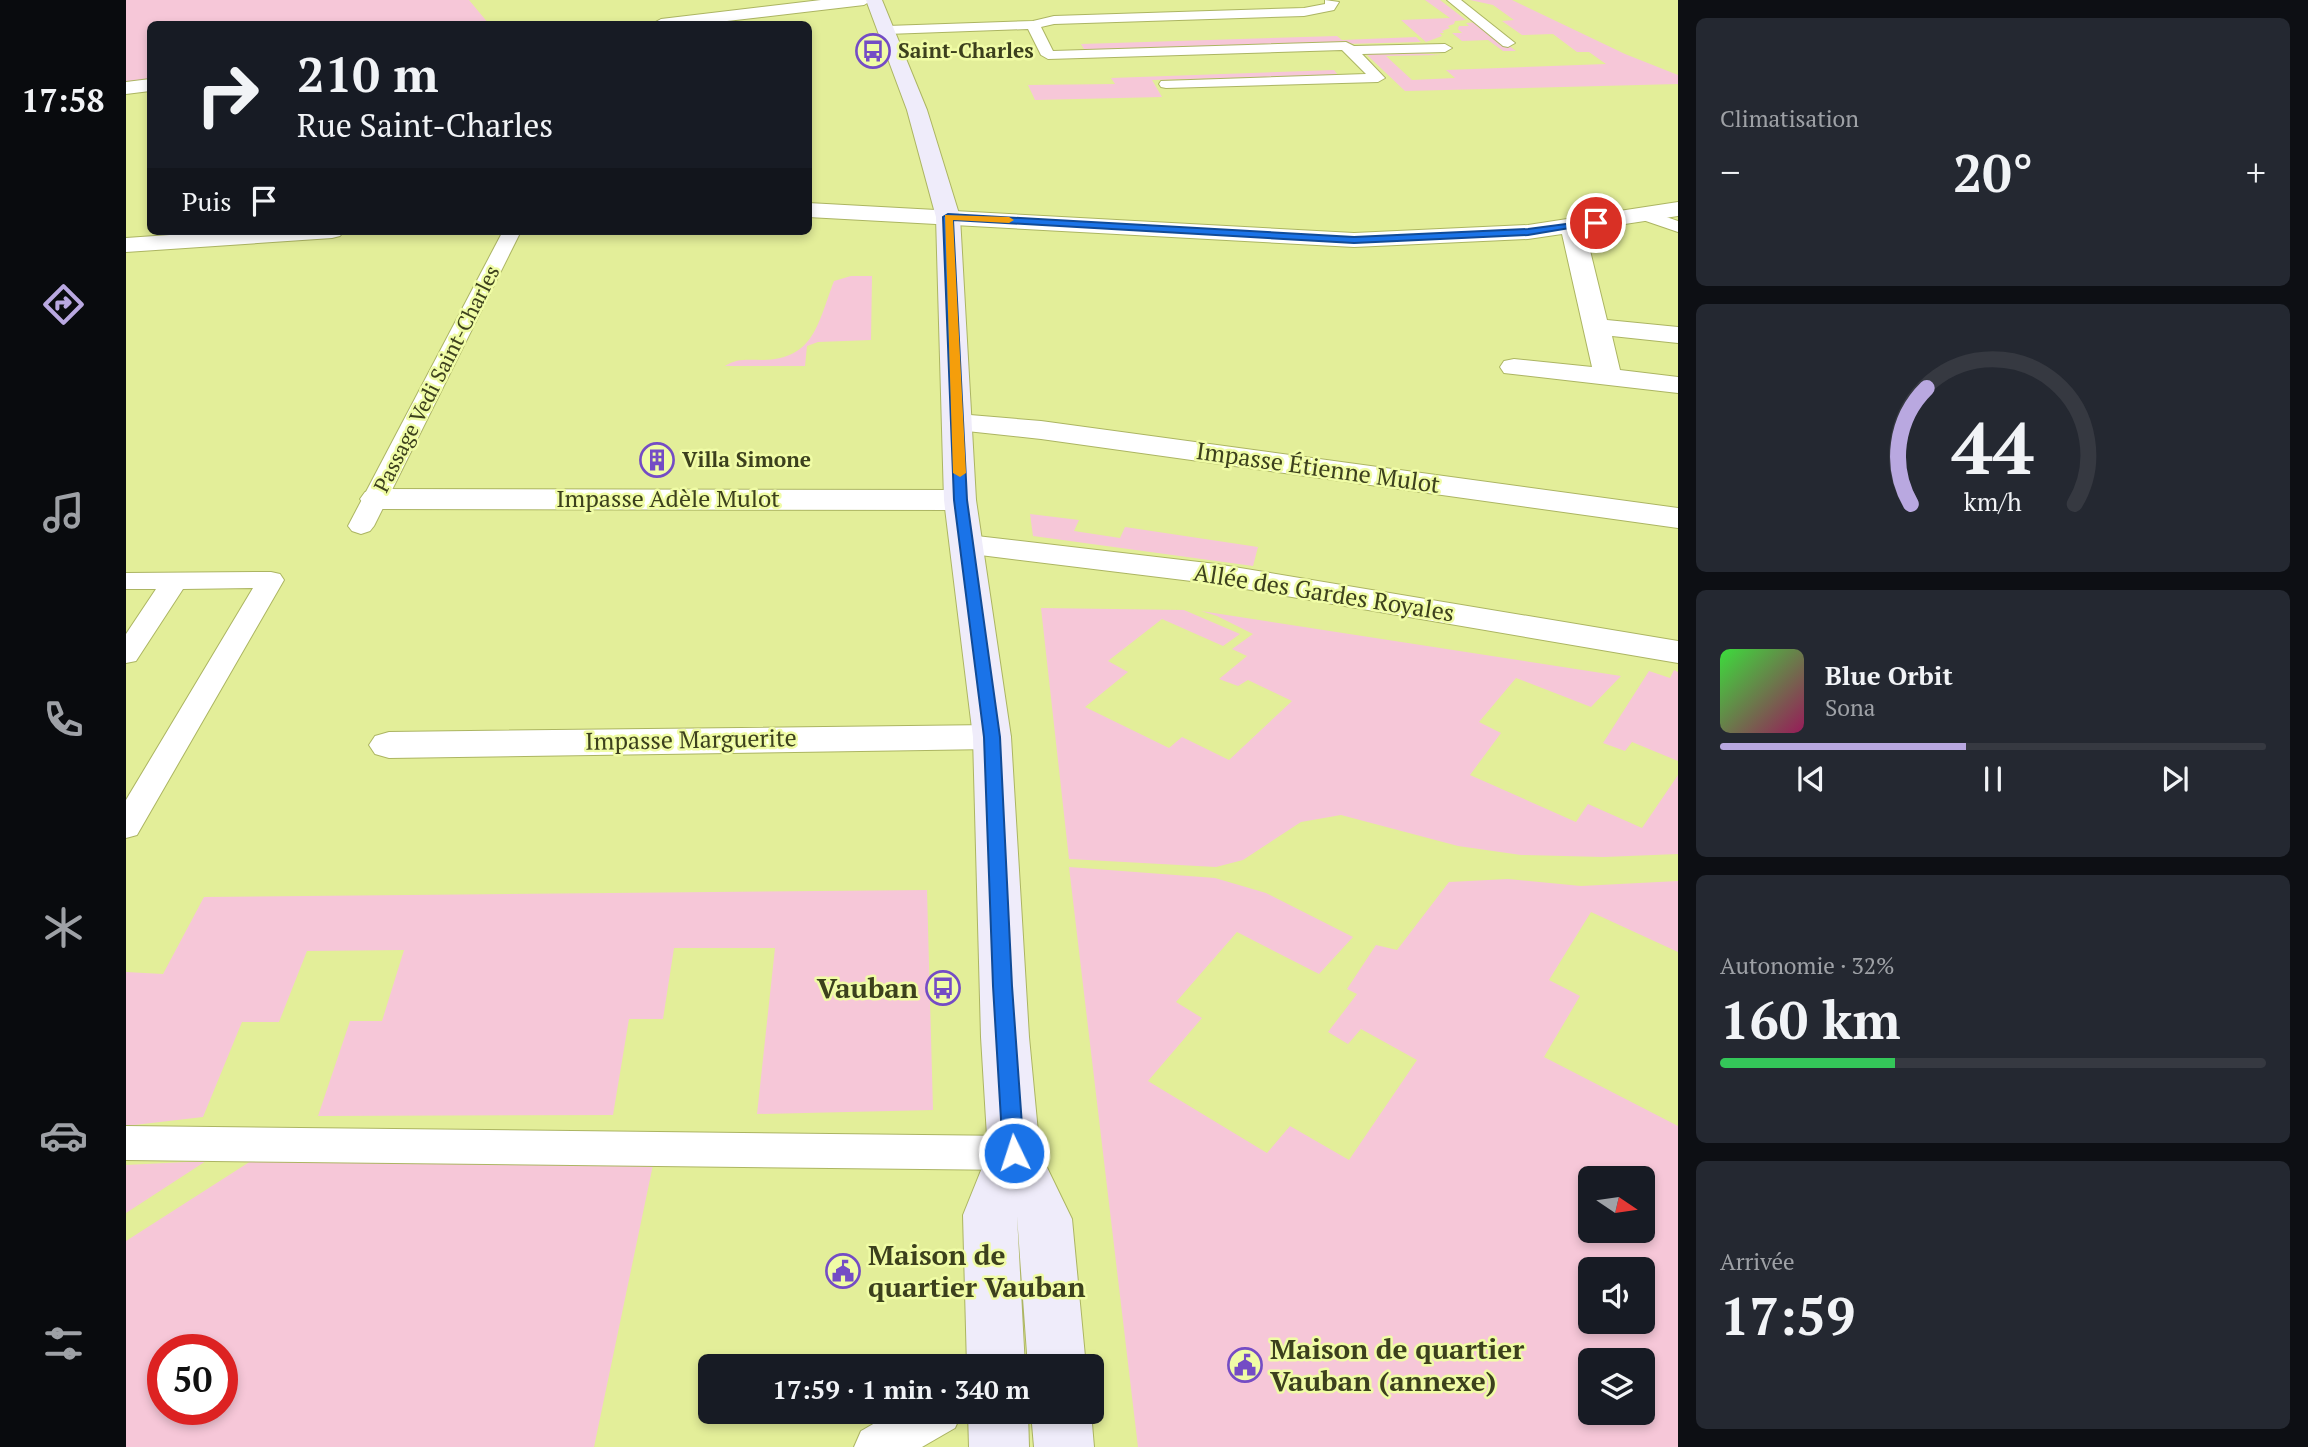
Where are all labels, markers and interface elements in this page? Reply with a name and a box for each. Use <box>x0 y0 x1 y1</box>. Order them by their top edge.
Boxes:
bus stop icon: Saint-Charles <box>854 32 892 70</box>
place label: Saint-Charles <box>898 36 1034 64</box>
text: 210 m <box>297 41 439 106</box>
icon: right <box>182 49 273 140</box>
text: 17:58 <box>21 79 105 121</box>
text: Climatisation <box>1720 103 1859 134</box>
text: Rue Saint-Charles <box>297 104 553 146</box>
text: 20° <box>1953 138 2033 207</box>
text: − <box>1720 147 1740 197</box>
text: + <box>2246 147 2266 197</box>
icon: arrive <box>245 182 283 220</box>
text: Puis <box>182 184 231 218</box>
pin <box>1566 193 1626 253</box>
icon: arrive <box>1577 204 1615 242</box>
street label: Passage Vedi Saint-Charles <box>367 260 506 497</box>
icon: directions <box>39 280 88 329</box>
text: 44 <box>1952 398 2034 495</box>
street label: Impasse Étienne Mulot <box>1194 434 1442 500</box>
building icon: Villa Simone <box>638 441 676 479</box>
place label: Villa Simone <box>682 445 811 473</box>
street label: Impasse Adèle Mulot <box>556 482 780 514</box>
text: km/h <box>1964 484 2022 517</box>
icon: music <box>39 488 88 537</box>
street label: Allée des Gardes Royales <box>1192 556 1457 628</box>
text: Blue Orbit <box>1825 658 1953 692</box>
text: Sona <box>1825 692 1875 723</box>
icon: phone <box>39 695 88 744</box>
street label: Impasse Marguerite <box>585 721 797 757</box>
icon: previous <box>1792 760 1830 798</box>
icon: pause <box>1974 760 2012 798</box>
icon: next <box>2156 760 2194 798</box>
icon: climate <box>39 903 88 952</box>
text: Autonomie · 32% <box>1720 950 1895 981</box>
place label: Vauban <box>817 969 918 1006</box>
bus stop icon: Vauban <box>924 969 962 1007</box>
text: 160 km <box>1720 985 1901 1054</box>
icon: car <box>39 1111 88 1160</box>
position arrow <box>977 1116 1051 1190</box>
north arrow <box>1578 1166 1656 1242</box>
map controls <box>1578 1166 1655 1425</box>
place label: Maison de quartier Vauban <box>868 1236 1085 1305</box>
text: Arrivée <box>1720 1246 1795 1277</box>
public building icon: Maison de quartier Vauban <box>824 1252 862 1290</box>
button: sound <box>1578 1257 1655 1334</box>
text: 17:59 <box>1720 1281 1855 1350</box>
icon: filters <box>39 1319 88 1368</box>
place label: Maison de quartier Vauban (annexe) <box>1270 1330 1524 1399</box>
speed limit sign: 50 <box>147 1334 238 1425</box>
public building icon: Maison de quartier Vauban (annexe) <box>1226 1346 1264 1384</box>
button: layers <box>1578 1348 1655 1425</box>
text: 17:59 · 1 min · 340 m <box>772 1372 1030 1406</box>

